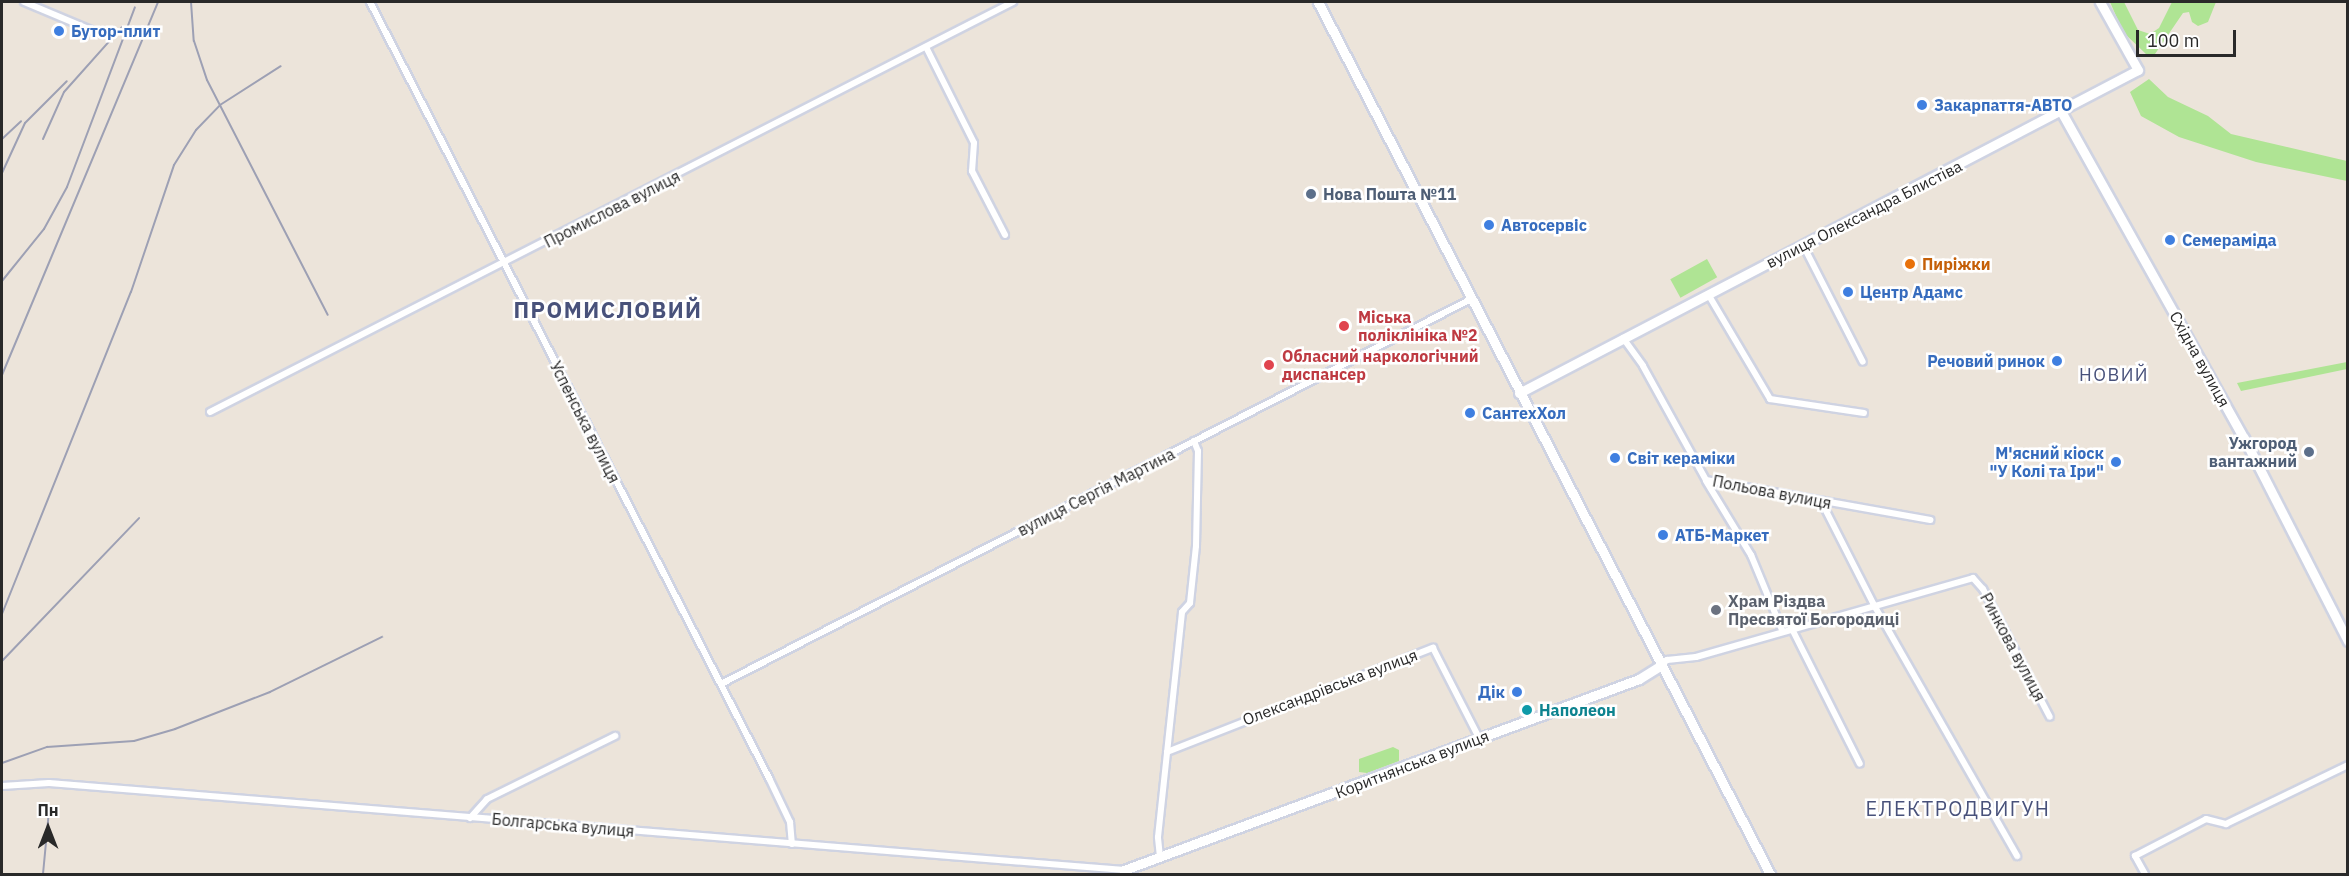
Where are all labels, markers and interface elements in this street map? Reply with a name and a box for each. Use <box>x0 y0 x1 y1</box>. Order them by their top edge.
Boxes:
scale bar <box>2139 18 2240 56</box>
place label: Бутор-плит <box>71 21 160 41</box>
marker: Бутор-плит <box>52 24 66 38</box>
text: 100 m <box>2147 29 2199 52</box>
place label: Закарпаття-АВТО <box>1934 95 2072 115</box>
marker: Закарпаття-АВТО <box>1915 98 1929 112</box>
street label: вулиця Олександра Блистіва <box>1763 156 1965 272</box>
street label: Промислова вулиця <box>541 166 683 252</box>
place label: Нова Пошта №11 <box>1323 184 1456 204</box>
marker: Нова Пошта №11 <box>1304 187 1318 201</box>
place label: Автосервiс <box>1501 215 1587 235</box>
marker: Автосервiс <box>1482 218 1496 232</box>
place label: Семераміда <box>2182 230 2277 250</box>
marker: Семераміда <box>2163 233 2177 247</box>
place label: Пиріжки <box>1922 254 1991 274</box>
marker: Пиріжки <box>1903 257 1917 271</box>
place label: Центр Адамс <box>1860 282 1963 302</box>
marker: Центр Адамс <box>1841 285 1855 299</box>
district label: ПРОМИСЛОВИЙ <box>513 297 703 323</box>
place label: Міська поліклініка №2 <box>1358 307 1478 345</box>
street label: Східна вулиця <box>2166 308 2234 410</box>
marker: Міська поліклініка №2 <box>1335 317 1353 335</box>
place label: Обласний наркологічний диспансер <box>1282 346 1478 384</box>
place label: Речовий ринок <box>1927 351 2045 371</box>
marker: Речовий ринок <box>2050 354 2064 368</box>
marker: Обласний наркологічний диспансер <box>1260 356 1278 374</box>
street label: Успенська вулиця <box>546 358 624 486</box>
district label: НОВИЙ <box>2079 364 2149 386</box>
place label: СантехХол <box>1482 403 1566 423</box>
marker: СантехХол <box>1463 406 1477 420</box>
place label: Ужгород вантажний <box>2209 433 2297 471</box>
place label: М'ясний кіоск "У Колі та Іри" <box>1990 443 2104 481</box>
street label: вулиця Сергія Мартина <box>1014 444 1178 540</box>
marker: Ужгород вантажний <box>2302 445 2316 459</box>
place label: Світ кераміки <box>1627 448 1735 468</box>
marker: Світ кераміки <box>1608 451 1622 465</box>
marker: М'ясний кіоск "У Колі та Іри" <box>2109 455 2123 469</box>
street label: Польова вулиця <box>1711 471 1833 513</box>
place label: АТБ-Маркет <box>1675 525 1769 545</box>
marker: АТБ-Маркет <box>1656 528 1670 542</box>
street label: Ринкова вулиця <box>1976 589 2050 705</box>
place label: Храм Різдва Пресвятої Богородиці <box>1728 591 1899 629</box>
marker: Храм Різдва Пресвятої Богородиці <box>1709 603 1723 617</box>
street label: Олександрівська вулиця <box>1240 645 1420 729</box>
place label: Дік <box>1478 682 1505 702</box>
marker: Дік <box>1510 685 1524 699</box>
place label: Наполеон <box>1539 700 1616 720</box>
marker: Наполеон <box>1520 703 1534 717</box>
street label: Коритнянська вулиця <box>1332 726 1492 802</box>
district label: ЕЛЕКТРОДВИГУН <box>1866 796 2050 820</box>
north arrow <box>18 798 78 858</box>
text: Пн <box>37 800 59 820</box>
street label: Болгарська вулиця <box>491 809 635 841</box>

